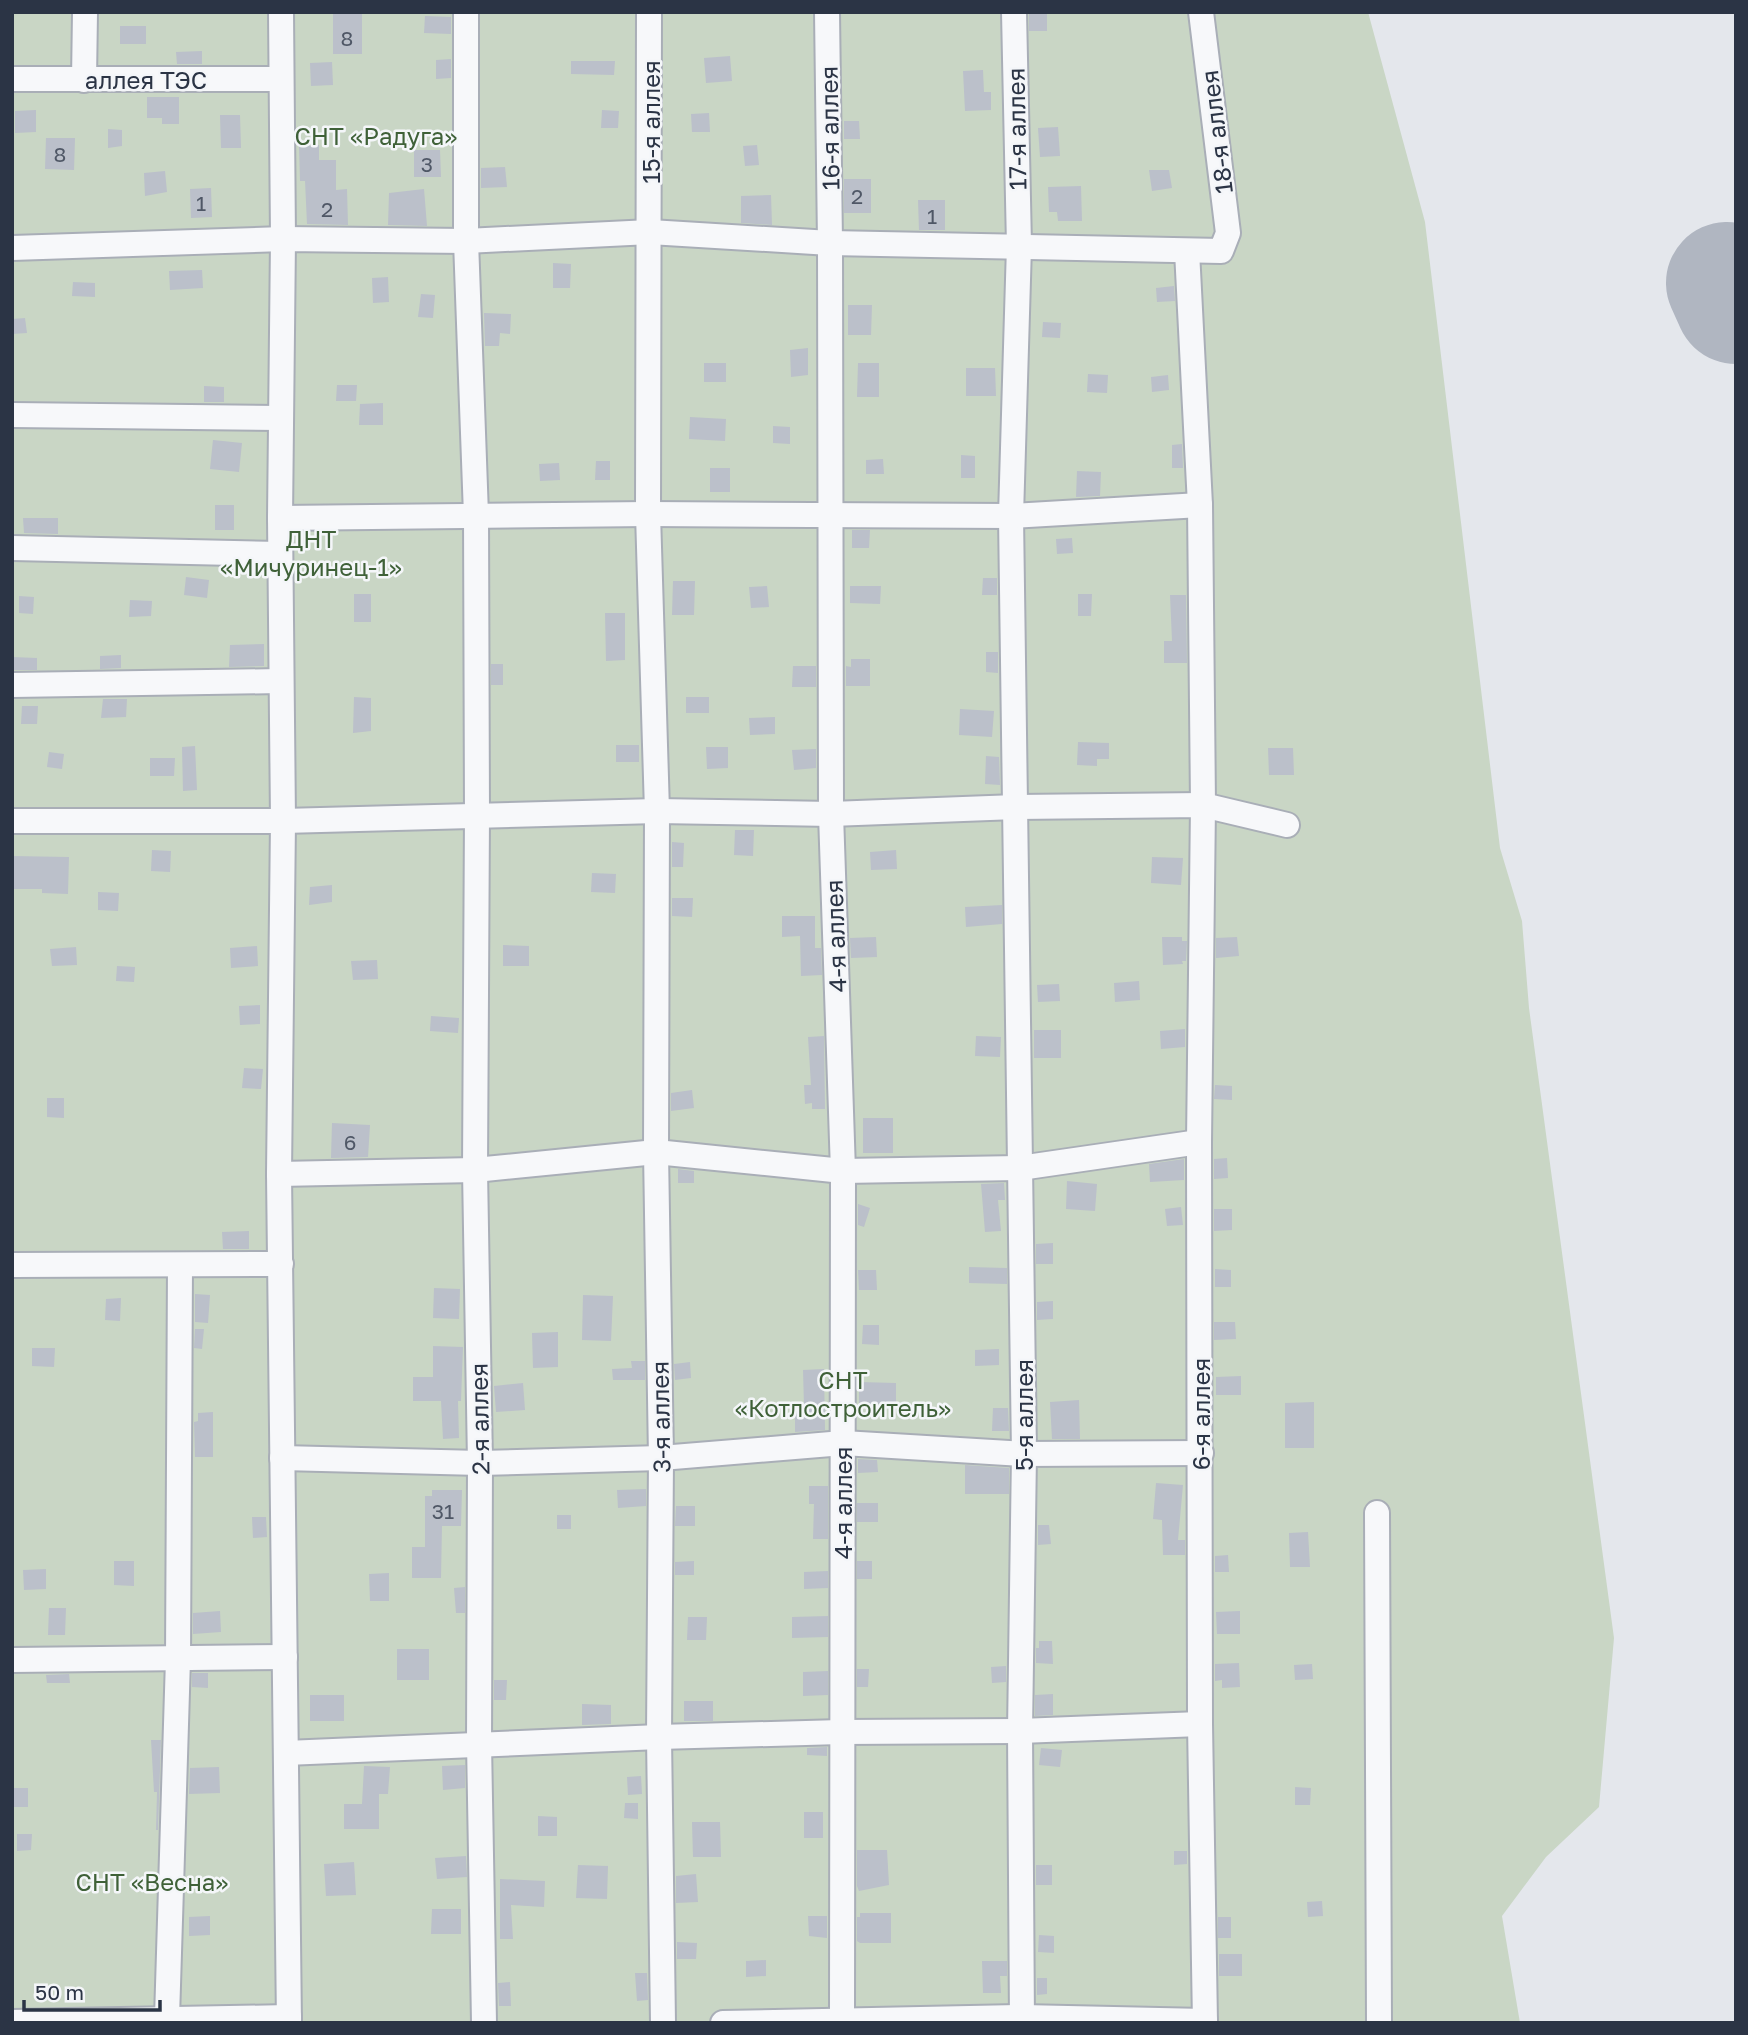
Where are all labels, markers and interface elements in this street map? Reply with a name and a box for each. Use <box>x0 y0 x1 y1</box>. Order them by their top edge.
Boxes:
house number: 8 <box>341 25 353 51</box>
street label: 15-я аллея <box>636 60 665 184</box>
street label: аллея ТЭС <box>85 65 207 94</box>
street label: 16-я аллея <box>813 66 845 190</box>
street label: 17-я аллея <box>1000 68 1032 190</box>
street label: 18-я аллея <box>1194 69 1238 195</box>
park label: СНТ «Радуга» <box>295 121 457 150</box>
house number: 8 <box>54 141 66 167</box>
house number: 3 <box>421 151 433 177</box>
house number: 2 <box>851 183 863 209</box>
house number: 1 <box>196 190 206 216</box>
house number: 2 <box>321 196 333 222</box>
house number: 1 <box>927 203 937 229</box>
park label: ДНТ «Мичуринец-1» <box>220 524 402 581</box>
street label: 4-я аллея <box>819 879 851 993</box>
house number: 6 <box>344 1129 356 1155</box>
street label: 6-я аллея <box>1186 1358 1215 1470</box>
street label: 5-я аллея <box>1009 1359 1038 1471</box>
street label: 3-я аллея <box>645 1361 675 1473</box>
street label: 2-я аллея <box>464 1363 494 1475</box>
park label: СНТ «Котлостроитель» <box>735 1365 951 1422</box>
street label: 4-я аллея <box>828 1447 857 1559</box>
house number: 31 <box>432 1498 454 1524</box>
park label: СНТ «Весна» <box>75 1867 229 1896</box>
scale bar <box>24 1968 161 2012</box>
text: 50 m <box>35 1979 84 2005</box>

